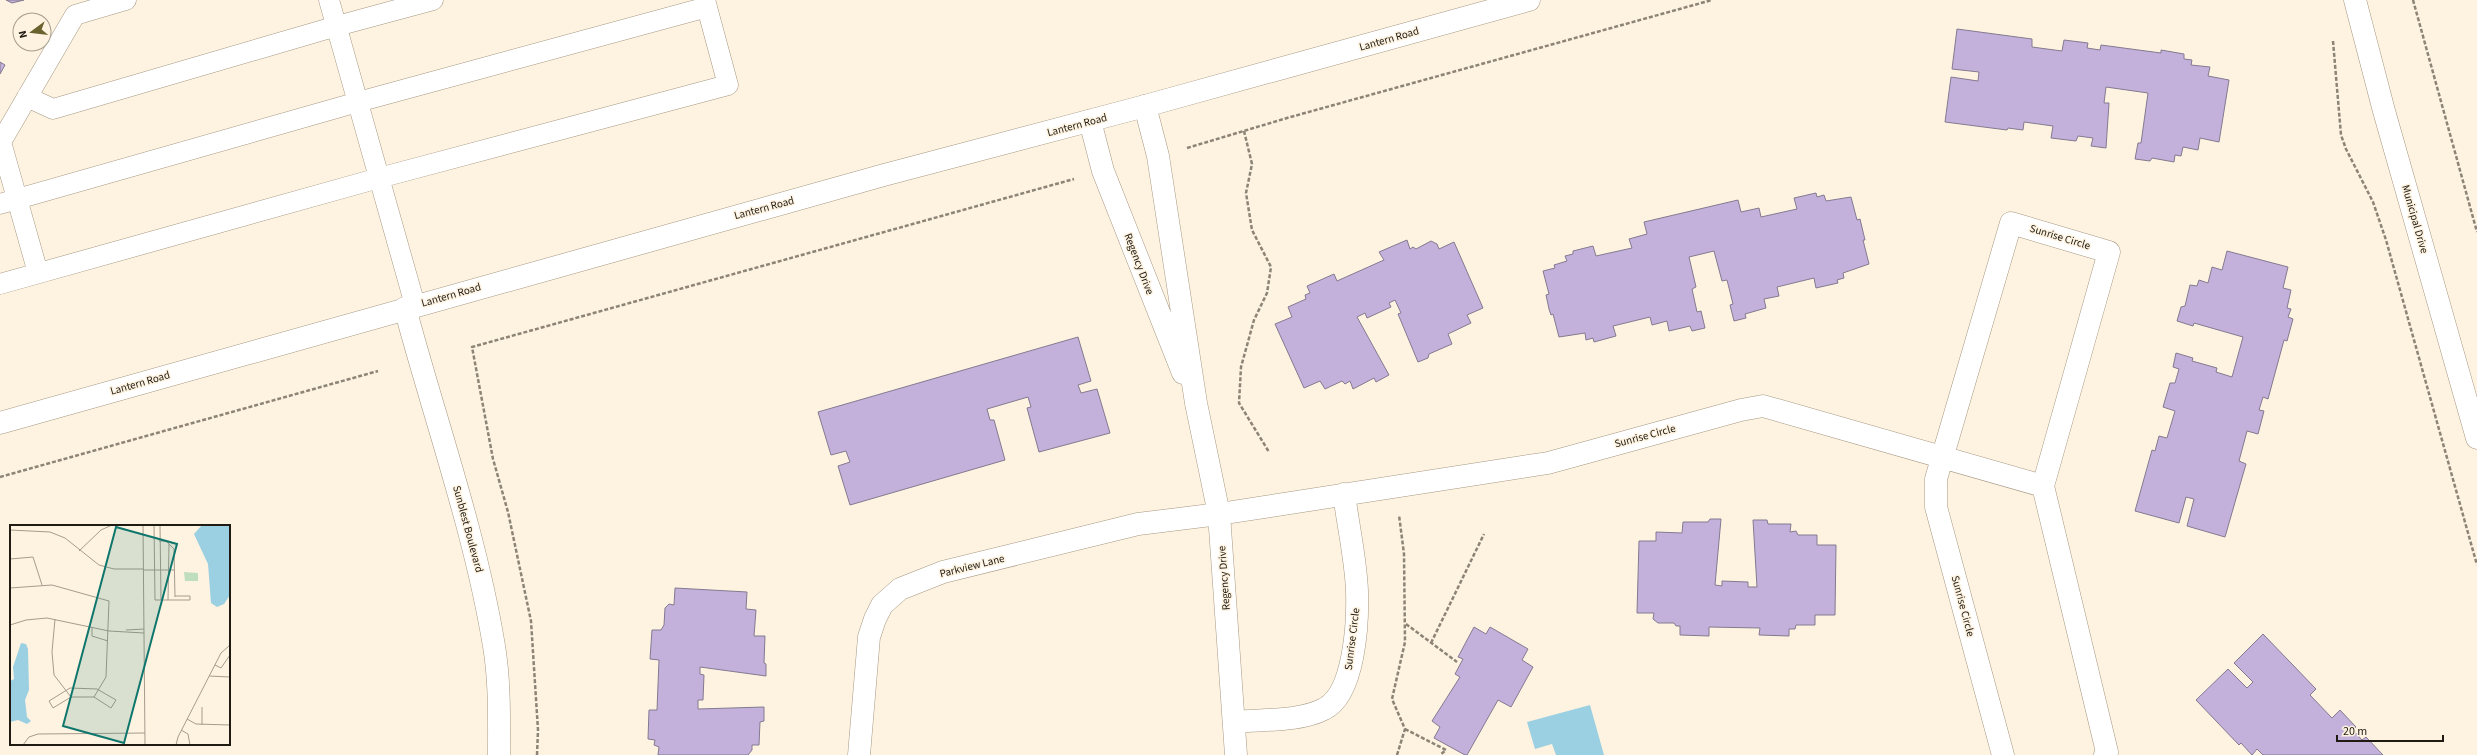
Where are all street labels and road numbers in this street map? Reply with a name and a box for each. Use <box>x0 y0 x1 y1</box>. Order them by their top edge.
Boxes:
street label: Lantern Road <box>1357 23 1421 55</box>
street label: Lantern Road <box>1045 110 1109 140</box>
street label: Municipal Drive <box>2398 183 2432 256</box>
street label: Lantern Road <box>732 193 796 223</box>
street label: Sunrise Circle <box>2028 221 2093 253</box>
street label: Regency Drive <box>1120 231 1158 297</box>
street label: Lantern Road <box>419 279 483 311</box>
street label: Lantern Road <box>108 367 172 399</box>
street label: Sunrise Circle <box>1613 421 1678 451</box>
street label: Sunblest Boulevard <box>449 484 487 574</box>
street label: Regency Drive <box>1214 545 1234 611</box>
street label: Parkview Lane <box>938 551 1007 581</box>
street label: Sunrise Circle <box>1948 574 1978 639</box>
street label: Sunrise Circle <box>1341 606 1363 671</box>

